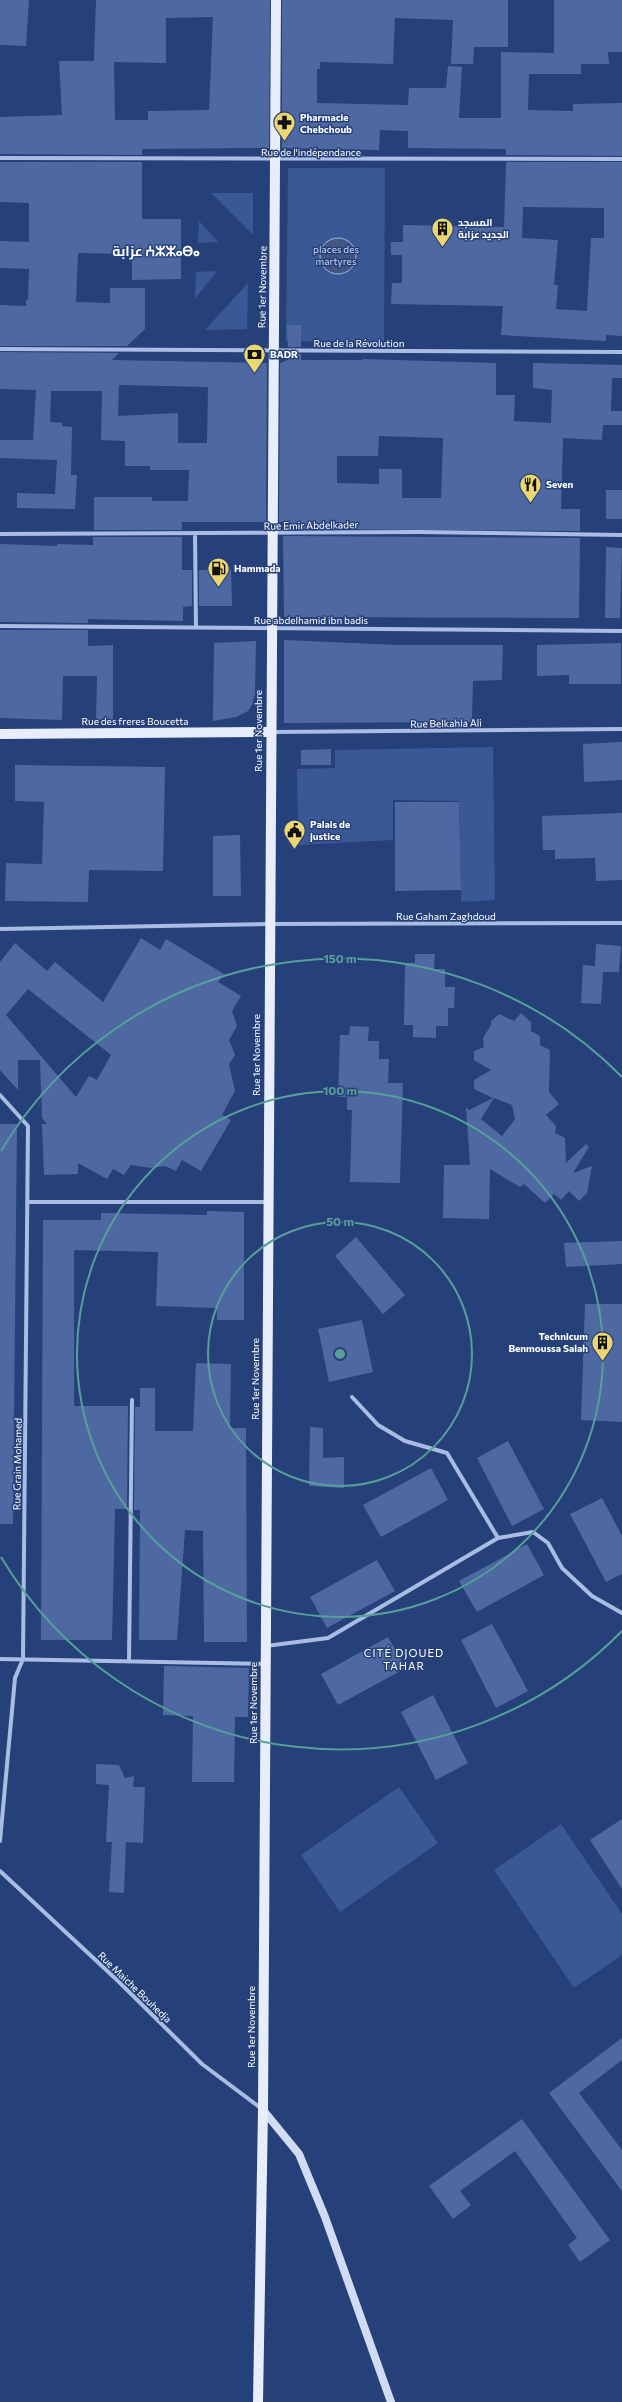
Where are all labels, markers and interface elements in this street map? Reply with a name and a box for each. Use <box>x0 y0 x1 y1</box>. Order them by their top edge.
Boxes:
pharmacy icon: Pharmacie Chebchoub <box>271 110 297 143</box>
place label: Pharmacie Chebchoub <box>300 111 352 135</box>
street label: Rue de l'indépendance <box>261 146 361 158</box>
building icon: المسجد الجديد عزابة <box>430 215 456 248</box>
place label: المسجد الجديد عزابة <box>458 216 509 241</box>
district label: عزابة ⵄⵣⵣⴰⴱⴰ <box>112 242 200 260</box>
park label: places des martyres <box>313 243 359 267</box>
street label: Rue 1er Novembre <box>255 246 269 328</box>
street label: Rue de la Révolution <box>313 337 405 349</box>
bank icon: BADR <box>242 341 268 374</box>
place label: BADR <box>270 348 298 360</box>
restaurant icon: Seven <box>518 471 544 504</box>
place label: Seven <box>546 478 574 490</box>
street label: Rue Emir Abdelkader <box>264 518 358 532</box>
fuel station icon: Hammada <box>206 555 232 588</box>
place label: Hammada <box>234 562 281 574</box>
street label: Rue abdelhamid ibn badis <box>254 614 369 626</box>
street label: Rue 1er Novembre <box>252 690 264 772</box>
street label: Rue des freres Boucetta <box>81 715 189 727</box>
street label: Rue Belkahla Ali <box>410 716 482 730</box>
public building icon: Palais de justice <box>282 817 308 850</box>
place label: Palais de justice <box>309 818 350 842</box>
street label: Rue Gaham Zaghdoud <box>396 910 496 922</box>
text: 150 m <box>323 951 357 965</box>
street label: Rue 1er Novembre <box>250 1014 262 1096</box>
text: 100 m <box>323 1083 357 1097</box>
text: 50 m <box>326 1214 354 1228</box>
building icon: Technicum Benmoussa Salah <box>590 1329 616 1362</box>
place label: Technicum Benmoussa Salah <box>508 1330 588 1354</box>
street label: Rue 1er Novembre <box>249 1338 261 1420</box>
centre of rings <box>333 1347 347 1361</box>
street label: Rue Grain Mohamed <box>10 1418 24 1510</box>
district label: CITÉ DJOUED TAHAR <box>364 1645 444 1672</box>
street label: Rue 1er Novembre <box>247 1662 259 1744</box>
street label: Rue Maiche Bouhedja <box>96 1949 174 2025</box>
street label: Rue 1er Novembre <box>245 1986 257 2068</box>

